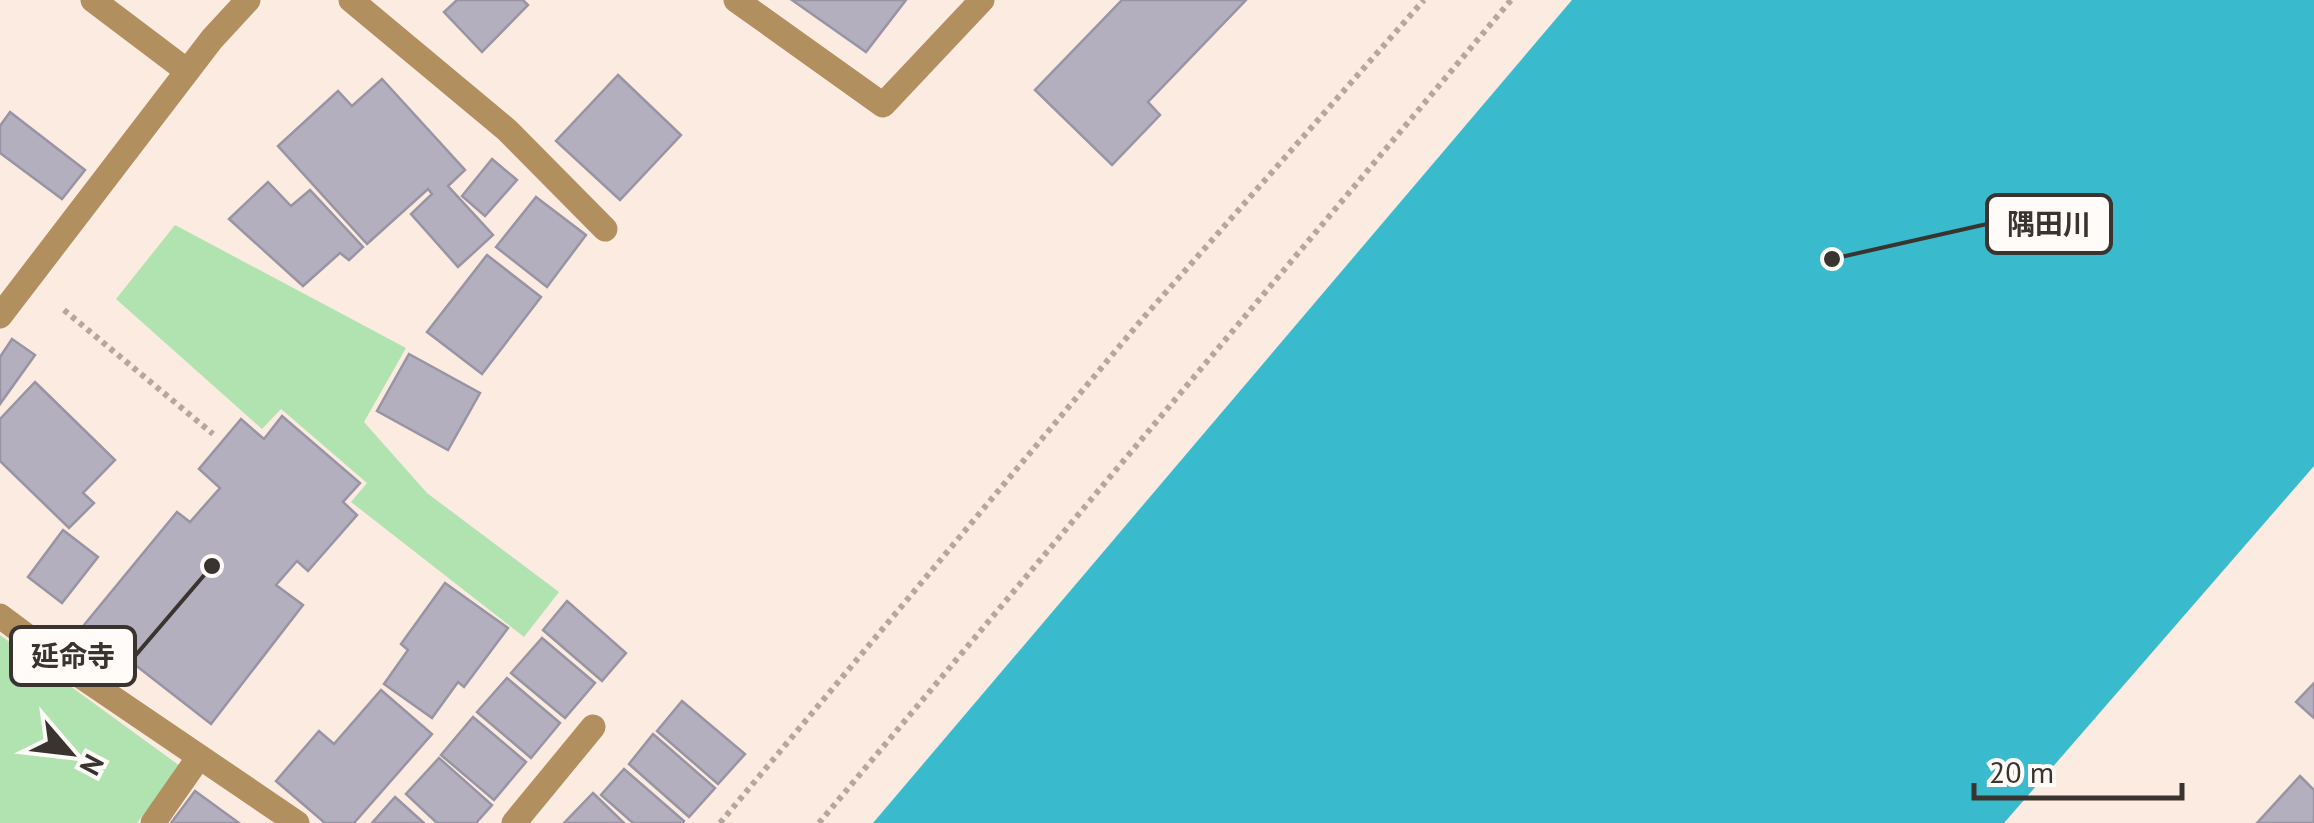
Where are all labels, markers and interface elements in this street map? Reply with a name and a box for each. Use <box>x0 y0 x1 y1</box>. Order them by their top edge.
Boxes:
callout: 隅田川 <box>1987 195 2111 253</box>
text: 隅田川 <box>2007 205 2091 242</box>
callout: 延命寺 <box>11 627 135 685</box>
text: 延命寺 <box>31 637 115 674</box>
north arrow <box>20 703 120 803</box>
scale bar <box>1974 738 2182 800</box>
text: N <box>72 748 113 782</box>
text: 20 m <box>1989 752 2054 791</box>

